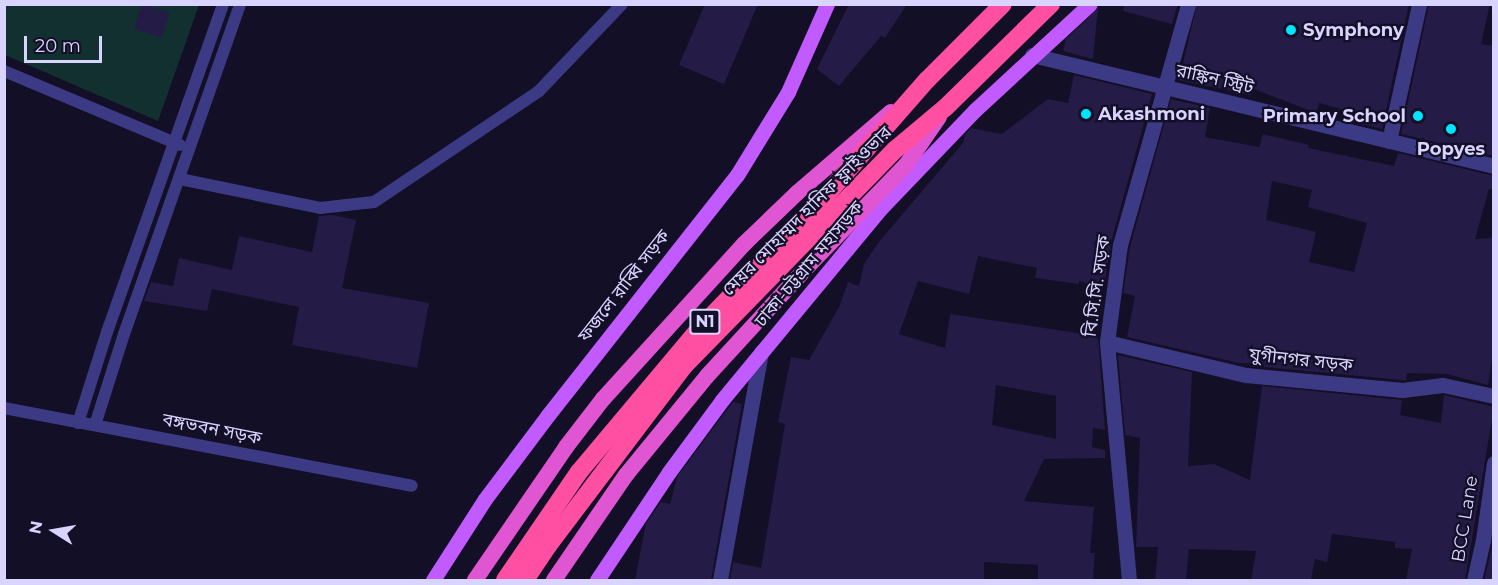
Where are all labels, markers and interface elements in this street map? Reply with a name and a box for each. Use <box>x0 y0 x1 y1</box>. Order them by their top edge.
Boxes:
place label: Symphony <box>1303 19 1404 41</box>
marker: Symphony <box>1284 23 1298 37</box>
scale bar <box>27 24 105 62</box>
text: 20 m <box>35 35 81 57</box>
street label: রাঙ্কিন স্ট্রিট <box>1174 60 1256 98</box>
place label: Akashmoni <box>1098 103 1205 125</box>
place label: Primary School <box>1263 105 1406 127</box>
marker: Akashmoni <box>1079 107 1093 121</box>
marker: Primary School <box>1411 109 1425 123</box>
street label: মেয়র মোহাম্মদ হানিফ ফ্লাইওভার <box>718 122 896 300</box>
marker: Popyes <box>1444 122 1458 136</box>
place label: Popyes <box>1417 138 1485 160</box>
street label: ঢাকা-চট্টগ্রাম মহাসড়ক <box>750 197 868 331</box>
street label: ফজলে রাব্বি সড়ক <box>573 226 675 346</box>
street label: বি.সি.সি. সড়ক <box>1079 234 1115 338</box>
road number: N1 <box>688 309 722 335</box>
street label: যুগীনগর সড়ক <box>1248 344 1354 376</box>
street label: বঙ্গভবন সড়ক <box>161 409 263 449</box>
street label: BCC Lane <box>1447 474 1483 564</box>
north arrow <box>24 501 84 561</box>
text: N <box>25 519 46 536</box>

